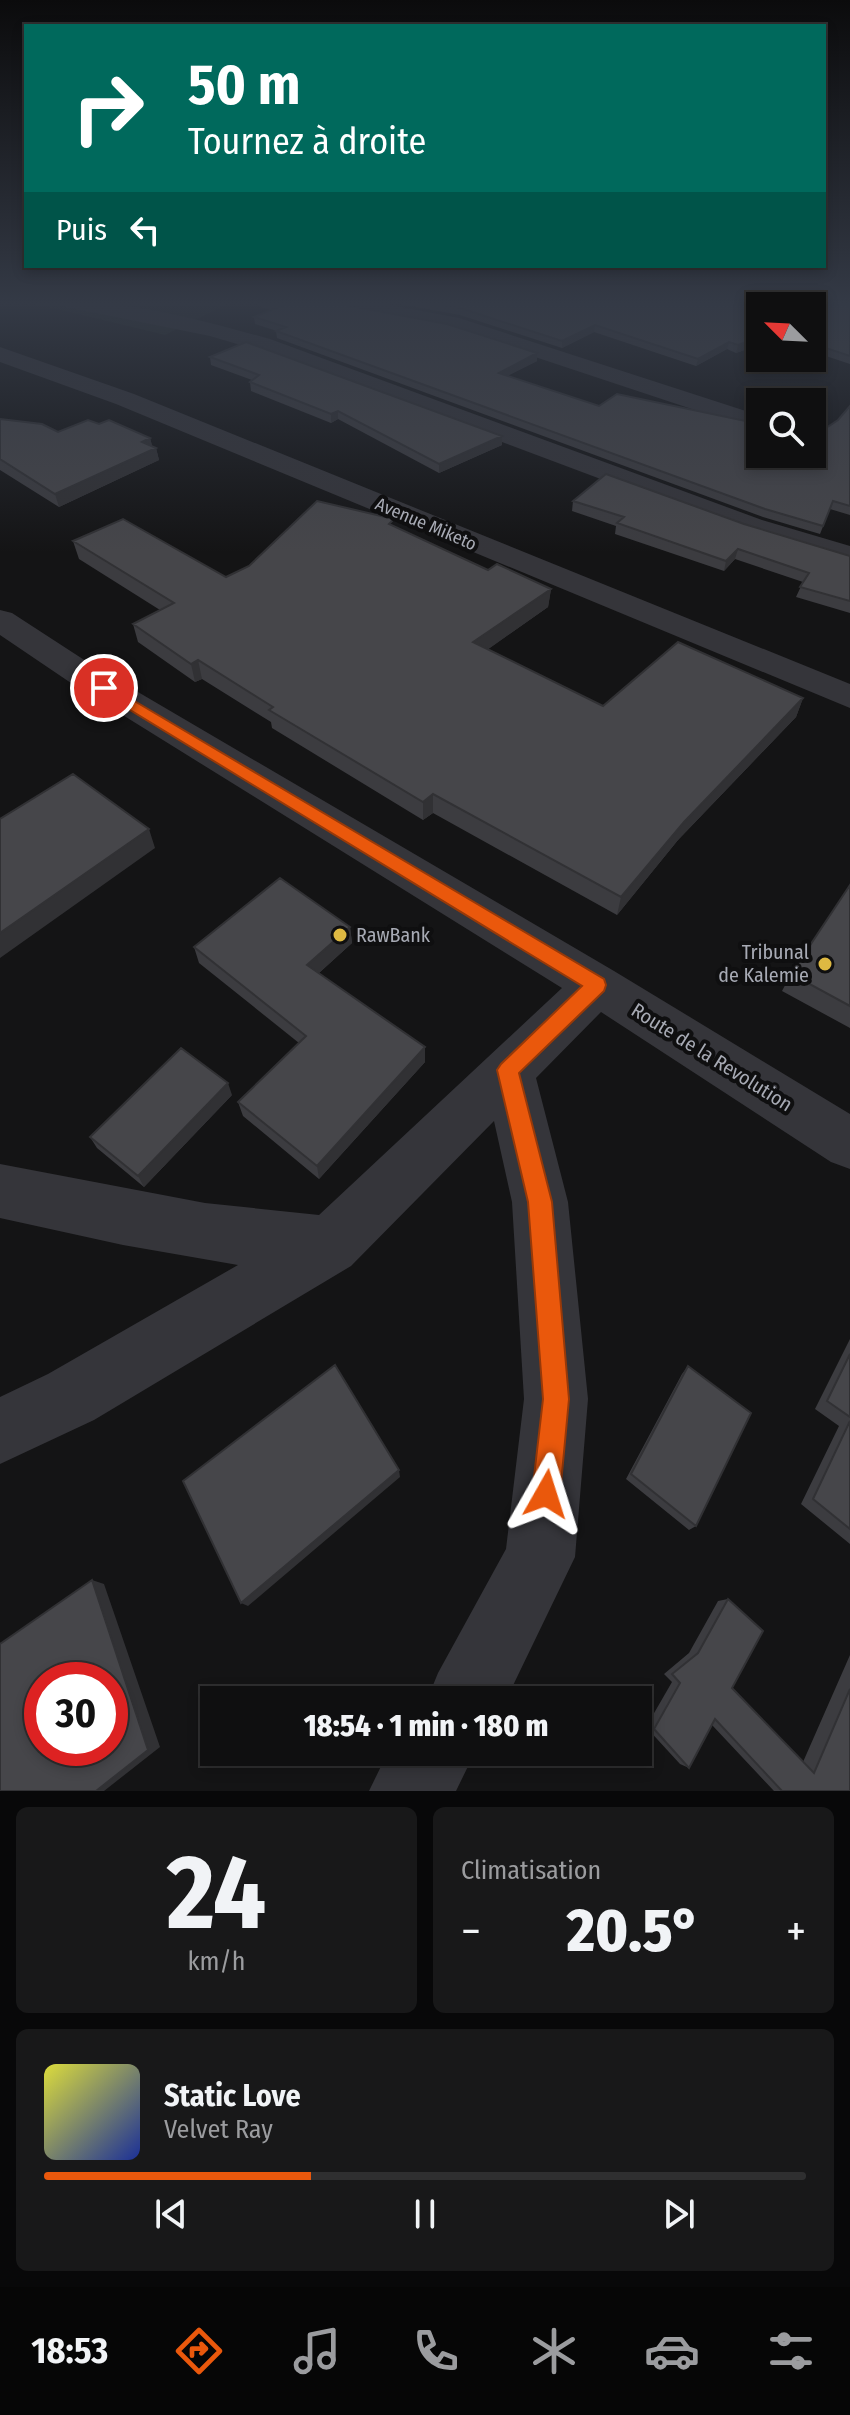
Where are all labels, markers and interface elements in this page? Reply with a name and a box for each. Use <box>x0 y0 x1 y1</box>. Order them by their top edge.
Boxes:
text: 50 m <box>188 52 300 119</box>
icon: right <box>56 56 160 160</box>
text: Tournez à droite <box>188 120 426 164</box>
icon: left <box>123 208 167 252</box>
text: Puis <box>56 212 107 248</box>
north arrow <box>746 292 826 372</box>
map controls <box>746 292 826 468</box>
button: search <box>746 388 826 468</box>
street label: Avenue Miketo <box>372 493 480 555</box>
pin <box>70 654 138 722</box>
icon: arrive <box>82 666 126 710</box>
place label: RawBank <box>356 923 431 947</box>
marker: RawBank <box>331 926 349 944</box>
place label: Tribunal de Kalemie <box>718 940 809 987</box>
marker: Tribunal de Kalemie <box>816 955 834 973</box>
street label: Route de la Revolution <box>627 998 797 1116</box>
position arrow <box>504 1452 588 1536</box>
speed limit sign: 30 <box>24 1662 128 1766</box>
text: 18:54 · 1 min · 180 m <box>304 1708 548 1744</box>
text: 24 <box>167 1831 266 1956</box>
text: Climatisation <box>461 1855 601 1886</box>
text: 20.5° <box>567 1895 700 1967</box>
text: − <box>461 1905 481 1958</box>
text: + <box>786 1905 806 1958</box>
text: km/h <box>188 1946 245 1977</box>
text: Static Love <box>164 2078 301 2114</box>
text: Velvet Ray <box>164 2114 273 2145</box>
icon: previous <box>149 2192 193 2236</box>
icon: pause <box>403 2192 447 2236</box>
icon: next <box>657 2192 701 2236</box>
icon: directions <box>171 2323 227 2379</box>
icon: music <box>289 2323 345 2379</box>
icon: phone <box>408 2323 464 2379</box>
icon: climate <box>526 2323 582 2379</box>
icon: car <box>644 2323 700 2379</box>
icon: filters <box>763 2323 819 2379</box>
text: 18:53 <box>31 2329 108 2373</box>

